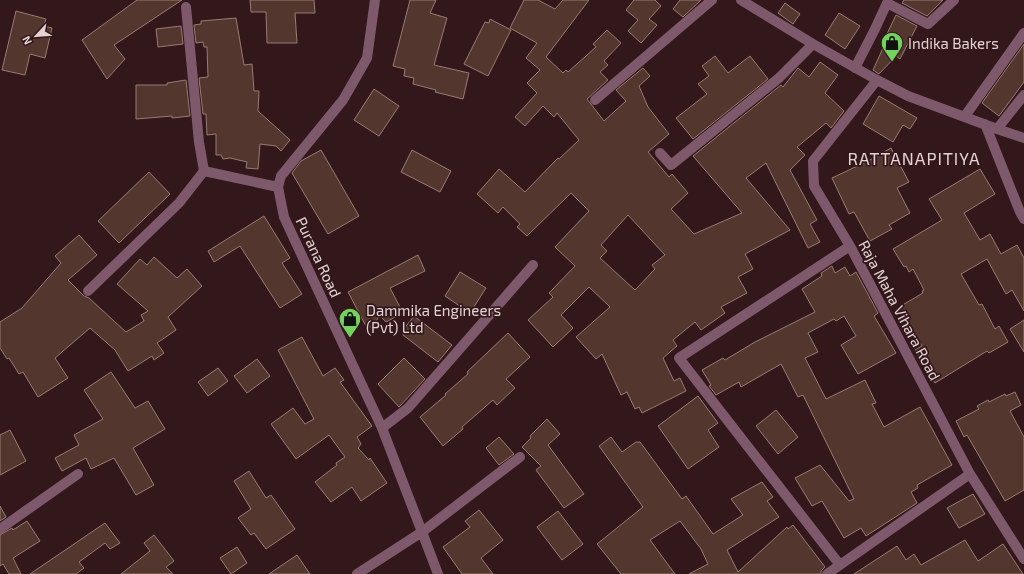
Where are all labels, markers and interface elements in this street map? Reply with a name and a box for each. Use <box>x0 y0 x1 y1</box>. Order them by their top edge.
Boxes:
north arrow <box>16 16 56 56</box>
shop icon: Indika Bakers <box>879 30 905 63</box>
text: N <box>19 34 34 47</box>
place label: Indika Bakers <box>908 34 999 52</box>
district label: RATTANAPITIYA <box>847 148 981 168</box>
street label: Purana Road <box>293 214 345 300</box>
street label: Raja Maha Vihara Road <box>855 237 945 384</box>
place label: Dammika Engineers (Pvt) Ltd <box>366 301 501 336</box>
shop icon: Dammika Engineers (Pvt) Ltd <box>337 306 363 339</box>

